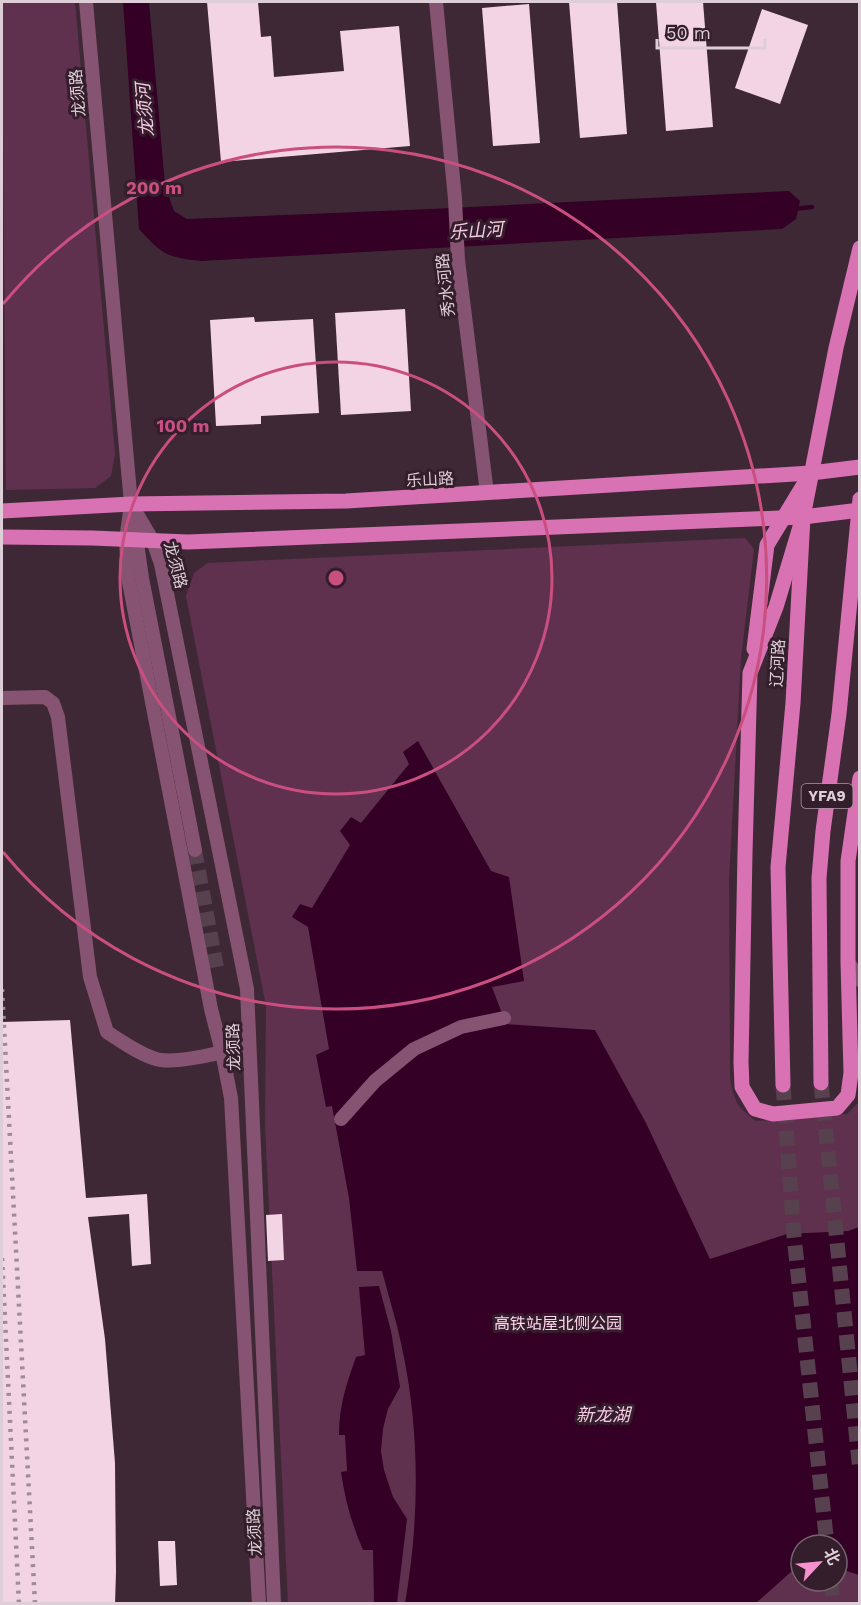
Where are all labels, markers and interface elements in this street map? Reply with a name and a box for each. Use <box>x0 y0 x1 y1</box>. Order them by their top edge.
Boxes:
scale bar <box>657 12 765 50</box>
text: 50 m <box>666 22 711 43</box>
street label: 龙须路 <box>66 68 89 118</box>
water label: 龙须河 <box>131 79 157 138</box>
text: 200 m <box>126 177 182 198</box>
water label: 乐山河 <box>448 218 507 243</box>
street label: 秀水河路 <box>433 252 458 318</box>
text: 100 m <box>156 415 210 436</box>
street label: 乐山路 <box>406 469 454 490</box>
street label: 龙须路 <box>160 539 191 591</box>
centre of rings <box>326 568 346 588</box>
street label: 辽河路 <box>767 639 788 687</box>
road number: YFA9 <box>802 784 852 808</box>
street label: 龙须路 <box>223 1023 244 1071</box>
park label: 高铁站屋北侧公园 <box>494 1314 622 1333</box>
water label: 新龙湖 <box>576 1404 633 1425</box>
street label: 龙须路 <box>244 1508 265 1556</box>
north arrow <box>789 1533 849 1593</box>
text: 北 <box>820 1545 844 1568</box>

